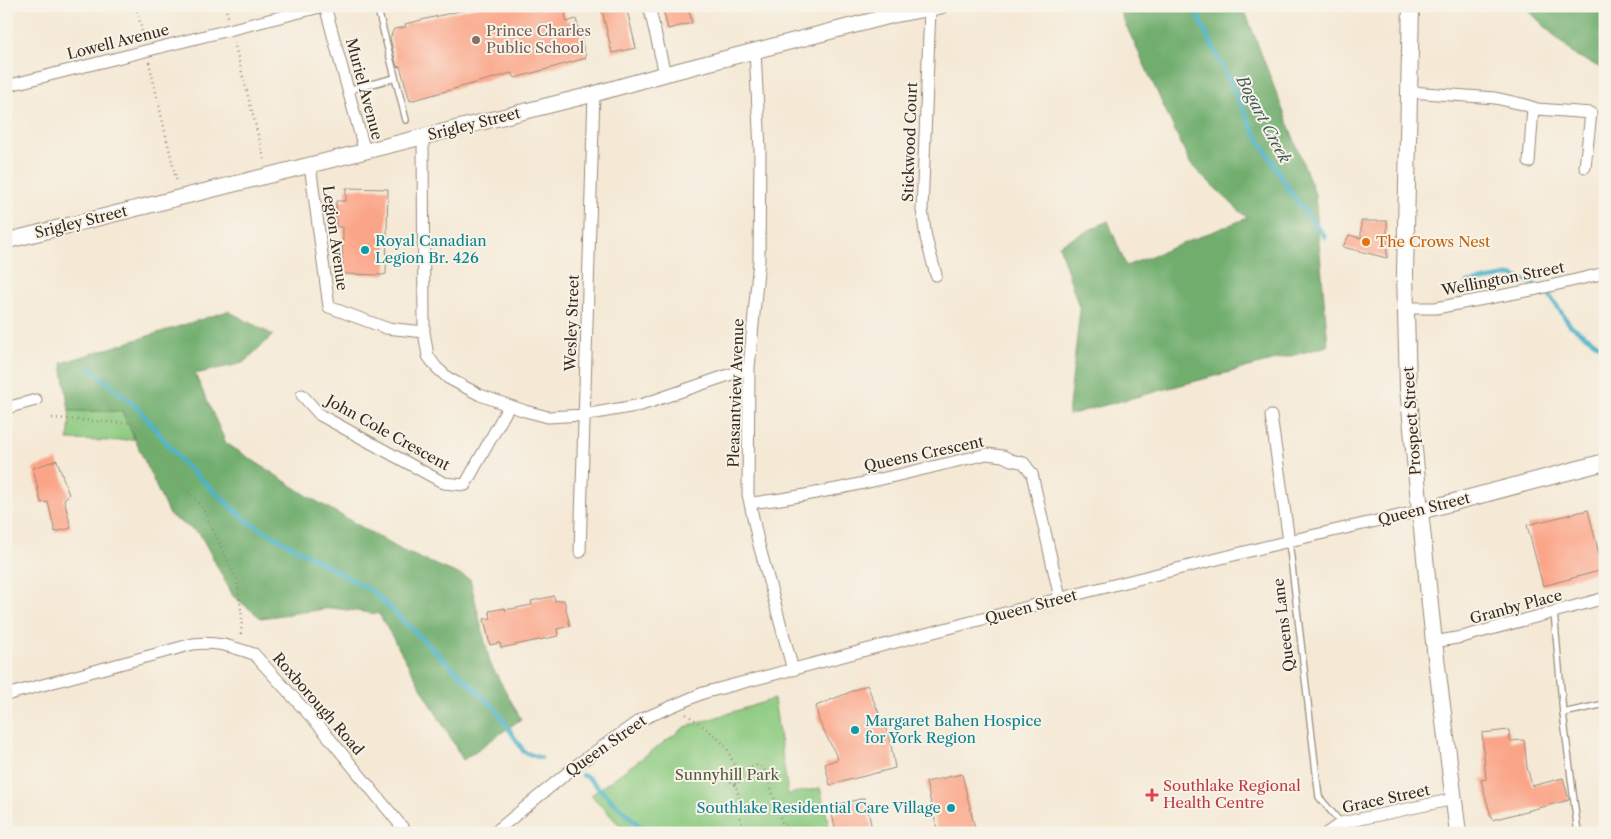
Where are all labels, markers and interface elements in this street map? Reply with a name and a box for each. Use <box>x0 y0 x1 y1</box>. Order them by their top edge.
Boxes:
street label: Lowell Avenue <box>65 20 171 63</box>
place label: Prince Charles Public School <box>486 21 591 57</box>
marker: Prince Charles Public School <box>470 34 482 46</box>
street label: Muriel Avenue <box>342 36 387 142</box>
water label: Bogart Creek <box>1232 70 1296 167</box>
street label: Stickwood Court <box>898 81 921 202</box>
street label: Srigley Street <box>426 103 523 144</box>
street label: Legion Avenue <box>319 184 352 292</box>
street label: Srigley Street <box>33 201 130 242</box>
place label: Royal Canadian Legion Br. 426 <box>375 231 487 267</box>
place label: The Crows Nest <box>1376 232 1491 251</box>
marker: The Crows Nest <box>1360 236 1372 248</box>
marker: Royal Canadian Legion Br. 426 <box>359 244 371 256</box>
street label: Wellington Street <box>1439 257 1567 300</box>
street label: Wesley Street <box>560 273 583 373</box>
street label: Pleasantview Avenue <box>723 318 748 468</box>
street label: Prospect Street <box>1398 365 1425 476</box>
street label: John Cole Crescent <box>321 390 454 475</box>
street label: Queens Crescent <box>862 431 986 475</box>
street label: Queen Street <box>1376 488 1473 529</box>
street label: Queens Lane <box>1268 577 1299 673</box>
street label: Queen Street <box>983 585 1080 628</box>
street label: Granby Place <box>1468 585 1564 628</box>
street label: Roxborough Road <box>269 649 368 759</box>
street label: Queen Street <box>562 710 650 780</box>
place label: Margaret Bahen Hospice for York Region <box>865 711 1042 747</box>
marker: Margaret Bahen Hospice for York Region <box>849 724 861 736</box>
park label: Sunnyhill Park <box>675 765 780 784</box>
place label: Southlake Regional Health Centre <box>1163 776 1301 812</box>
street label: Grace Street <box>1340 780 1432 817</box>
marker: Southlake Regional Health Centre <box>1145 788 1159 802</box>
place label: Southlake Residential Care Village <box>697 798 941 817</box>
marker: Southlake Residential Care Village <box>945 802 957 814</box>

